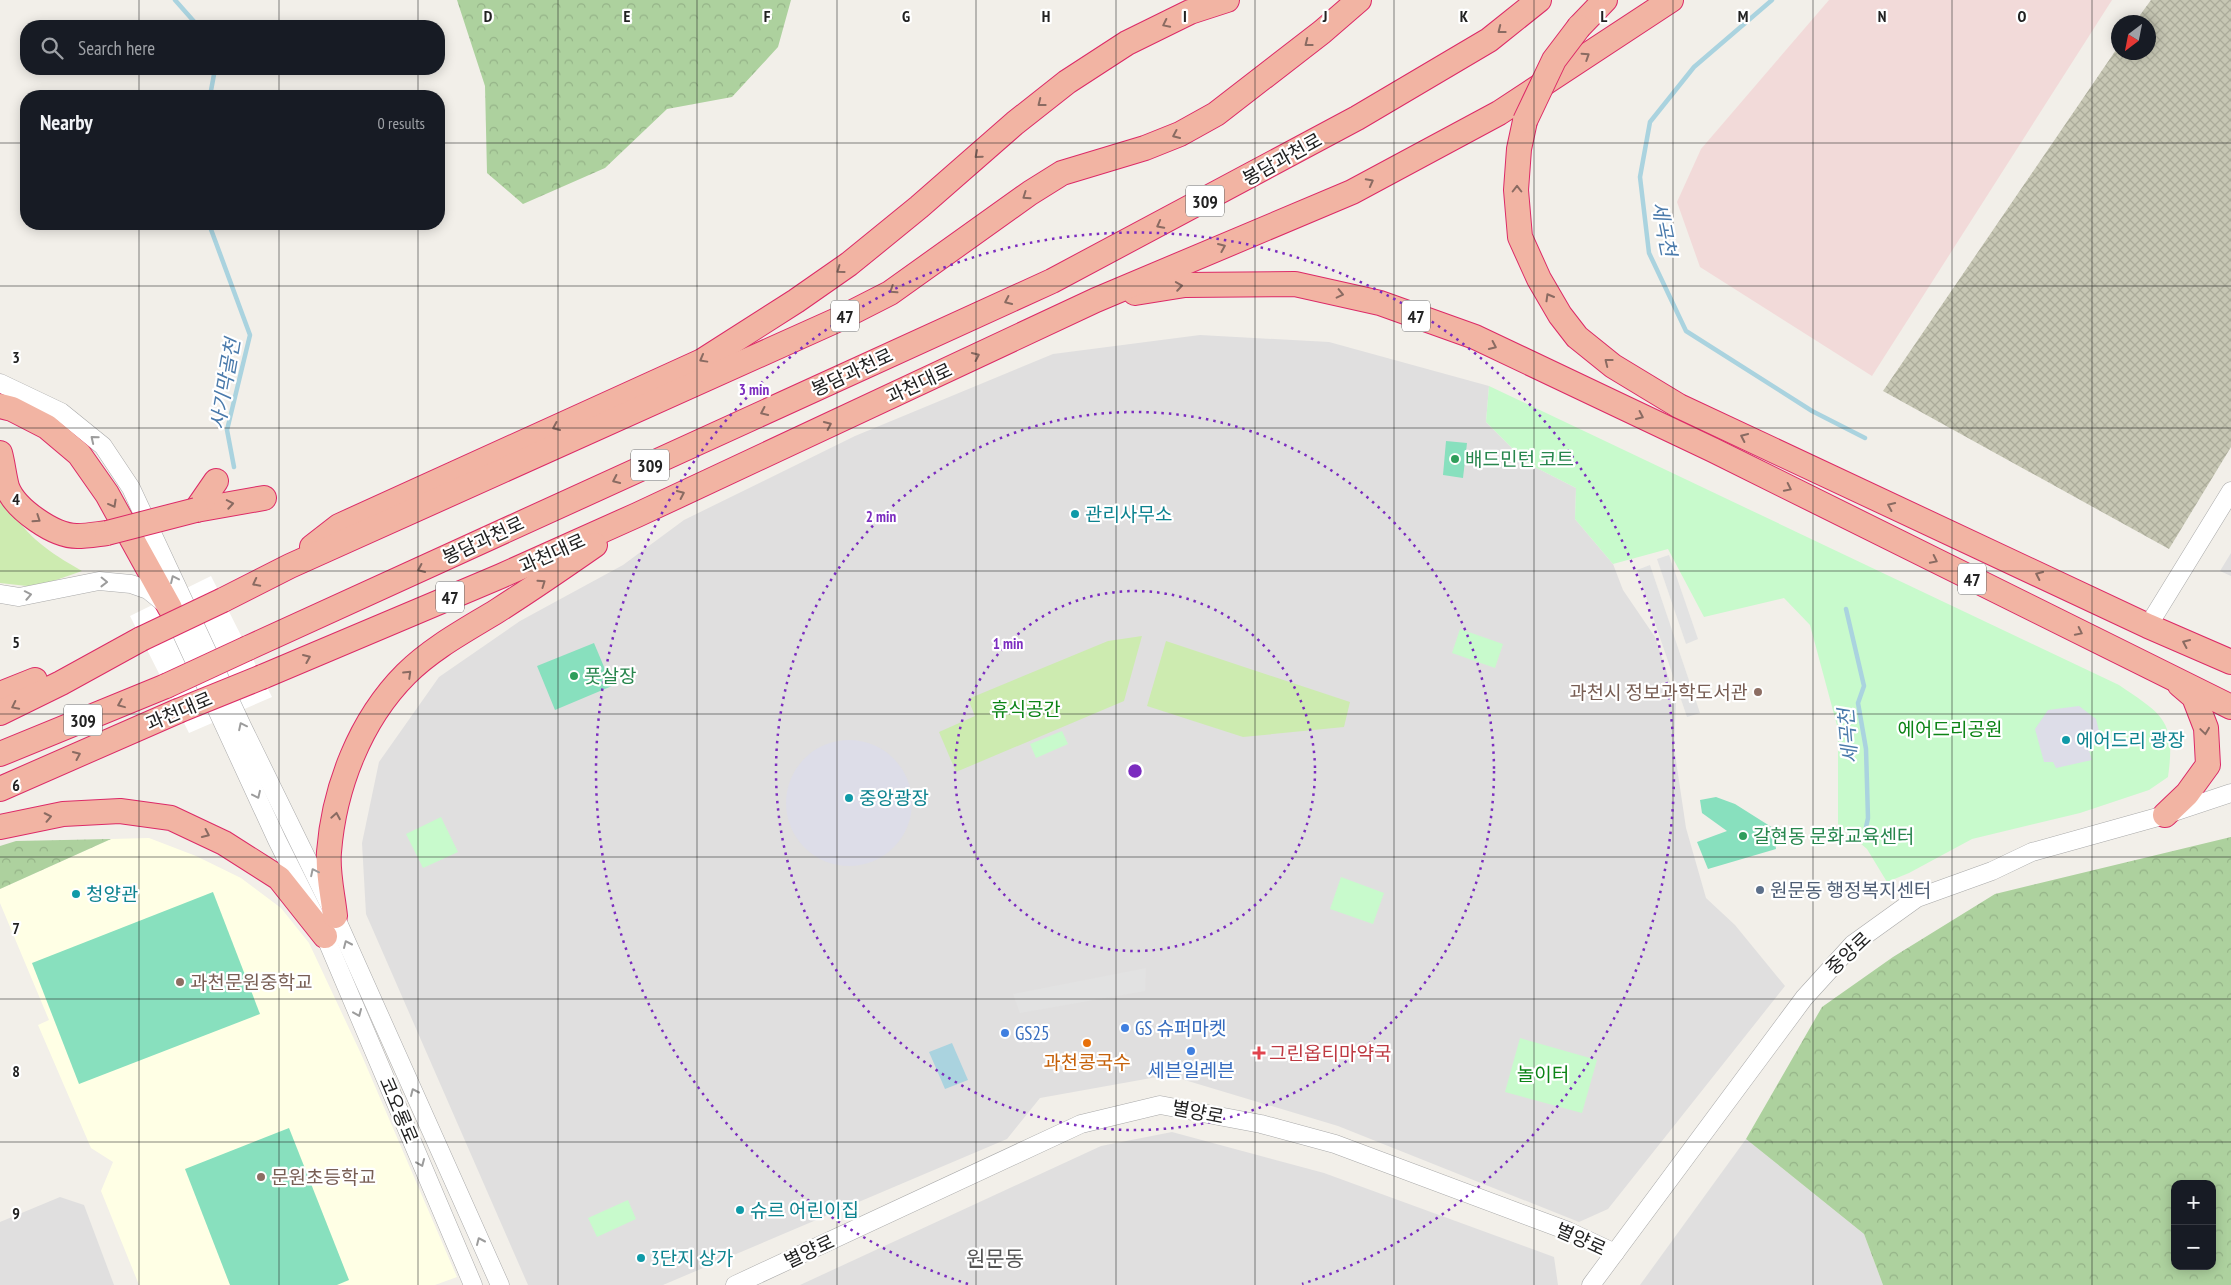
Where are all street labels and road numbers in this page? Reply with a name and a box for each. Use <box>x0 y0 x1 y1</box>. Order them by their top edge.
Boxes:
street label: 봉담과천로 <box>1238 127 1326 191</box>
road number: 309 <box>1186 186 1224 217</box>
road number: 47 <box>831 300 859 332</box>
road number: 47 <box>1402 300 1430 332</box>
street label: 봉담과천로 <box>807 343 897 401</box>
street label: 과천대로 <box>882 357 956 409</box>
road number: 309 <box>631 450 669 480</box>
street label: 봉담과천로 <box>438 511 528 569</box>
street label: 과천대로 <box>515 528 589 578</box>
road number: 47 <box>1958 564 1986 594</box>
road number: 47 <box>436 582 464 612</box>
street label: 과천대로 <box>142 686 216 736</box>
road number: 309 <box>64 704 102 736</box>
street label: 중앙로 <box>1821 926 1875 980</box>
street label: 코오롱로 <box>374 1073 424 1147</box>
street label: 별양로 <box>1170 1095 1226 1129</box>
street label: 별양로 <box>1552 1217 1610 1261</box>
street label: 별양로 <box>780 1229 838 1273</box>

